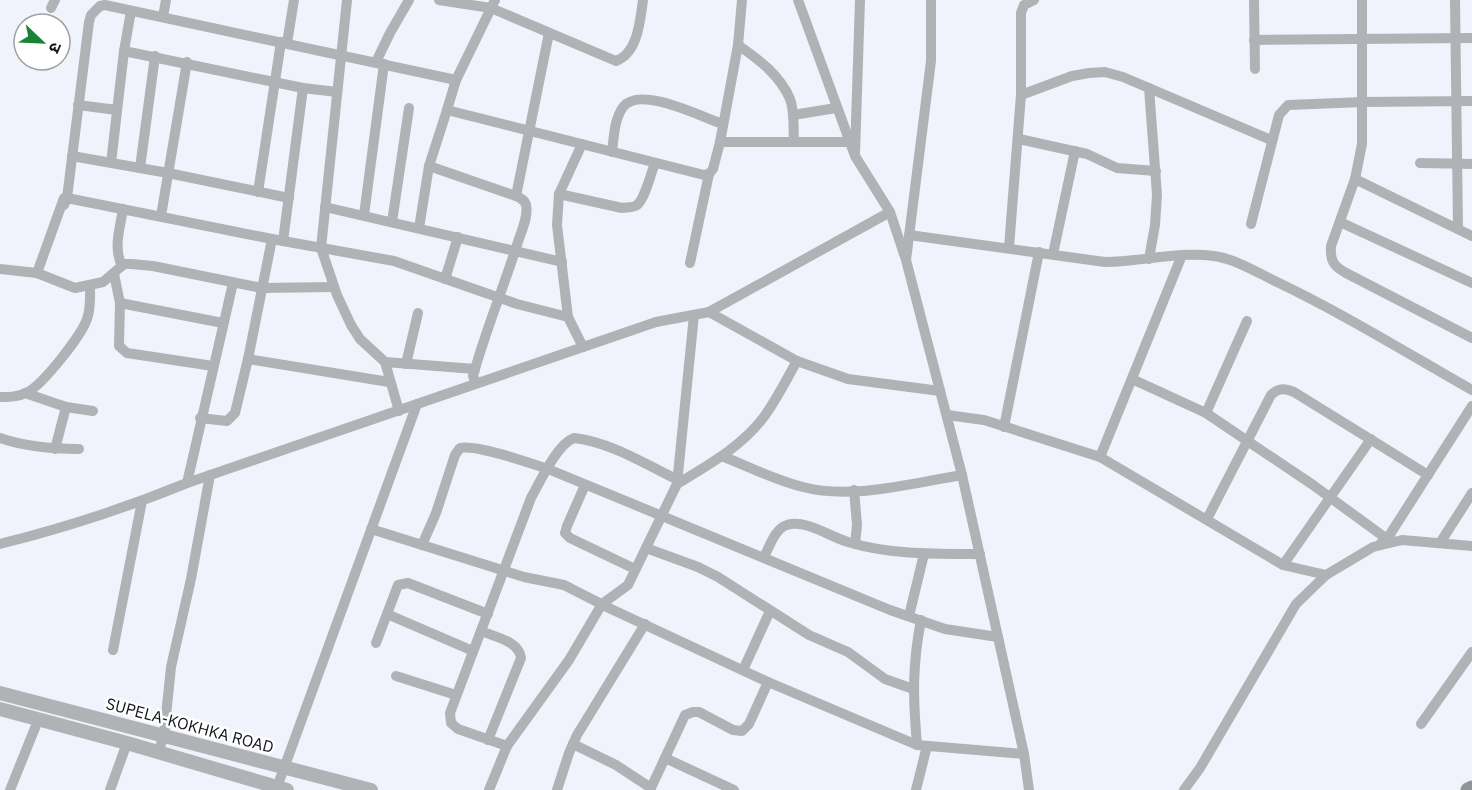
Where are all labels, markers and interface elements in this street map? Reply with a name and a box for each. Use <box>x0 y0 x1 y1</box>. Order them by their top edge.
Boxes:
north arrow <box>12 12 72 72</box>
text: उ <box>45 40 67 57</box>
street label: SUPELA-KOKHKA ROAD <box>104 693 276 757</box>

